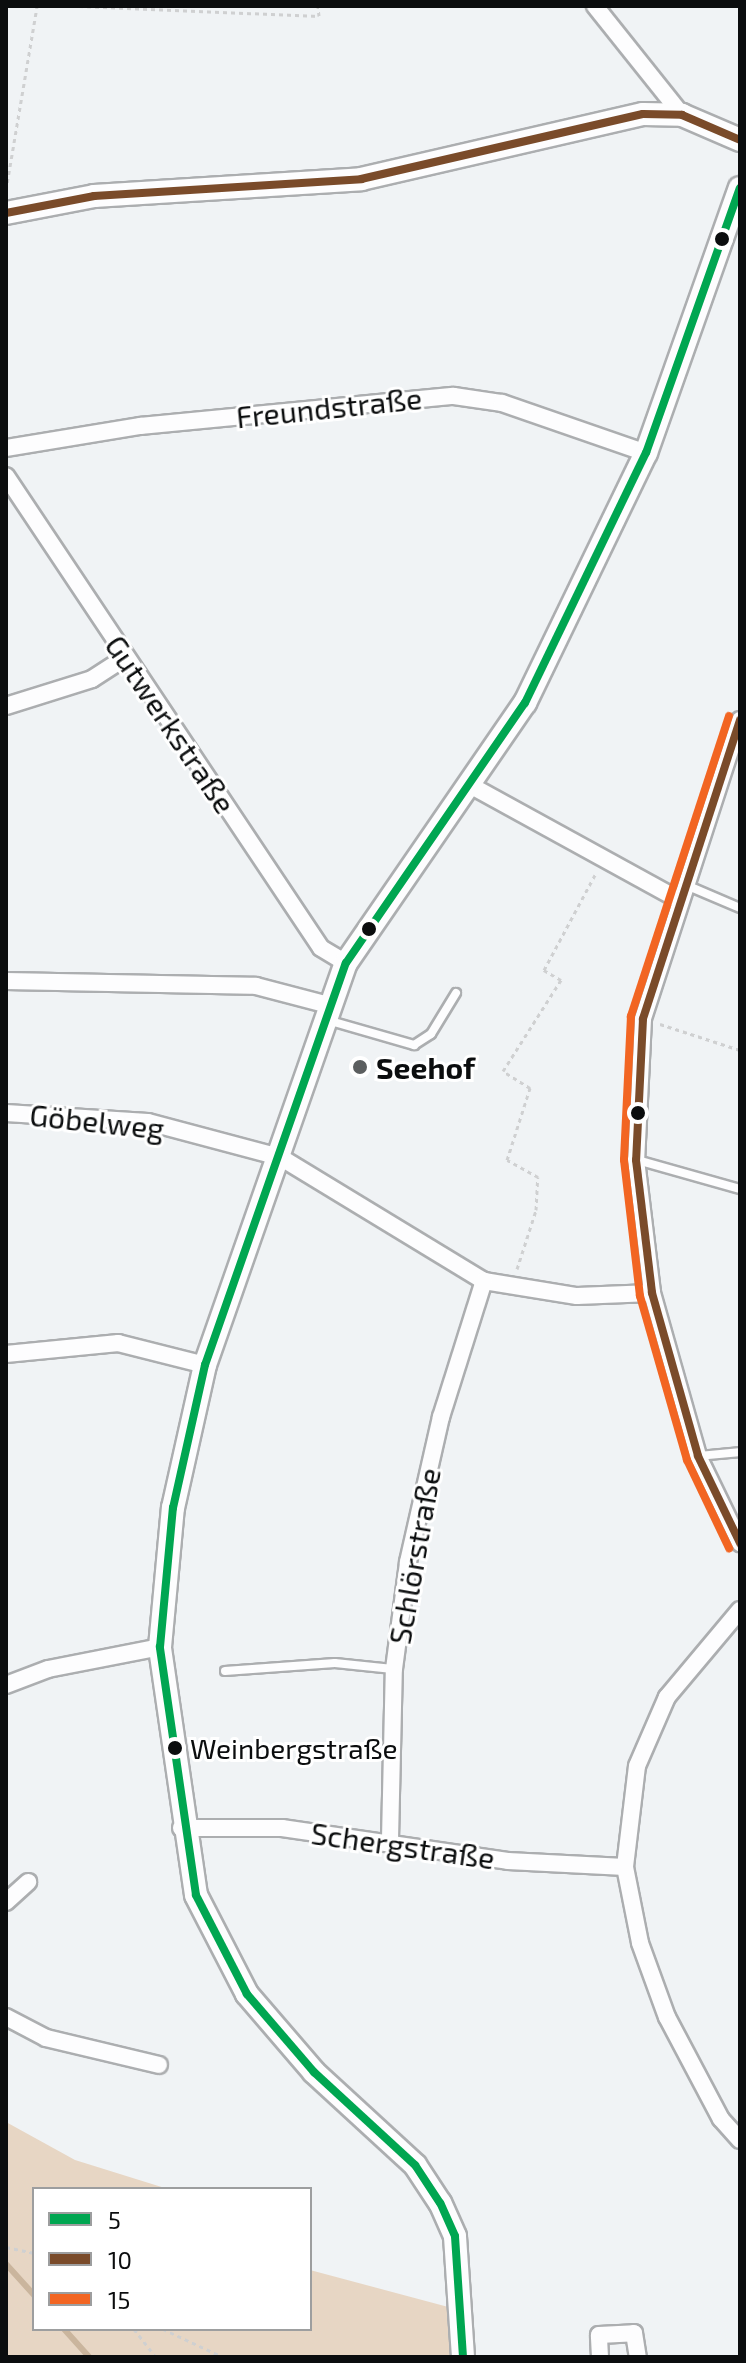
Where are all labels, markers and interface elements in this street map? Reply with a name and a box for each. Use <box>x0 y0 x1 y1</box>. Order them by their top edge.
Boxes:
unlabelled marker <box>714 231 730 247</box>
street label: Freundstraße <box>234 379 424 435</box>
street label: Gutwerkstraße <box>98 628 244 820</box>
unlabelled marker <box>361 921 377 937</box>
place label: Seehof <box>376 1049 475 1085</box>
marker: Seehof <box>351 1058 369 1076</box>
street label: Göbelweg <box>28 1096 166 1146</box>
unlabelled marker <box>630 1105 646 1121</box>
street label: Schlörstraße <box>381 1465 447 1647</box>
place label: Weinbergstraße <box>190 1731 397 1765</box>
marker: Weinbergstraße <box>167 1740 183 1756</box>
street label: Schergstraße <box>309 1814 497 1876</box>
legend <box>32 2187 312 2331</box>
text: 5 <box>108 2205 121 2234</box>
text: 10 <box>108 2245 132 2274</box>
text: 15 <box>108 2285 130 2314</box>

